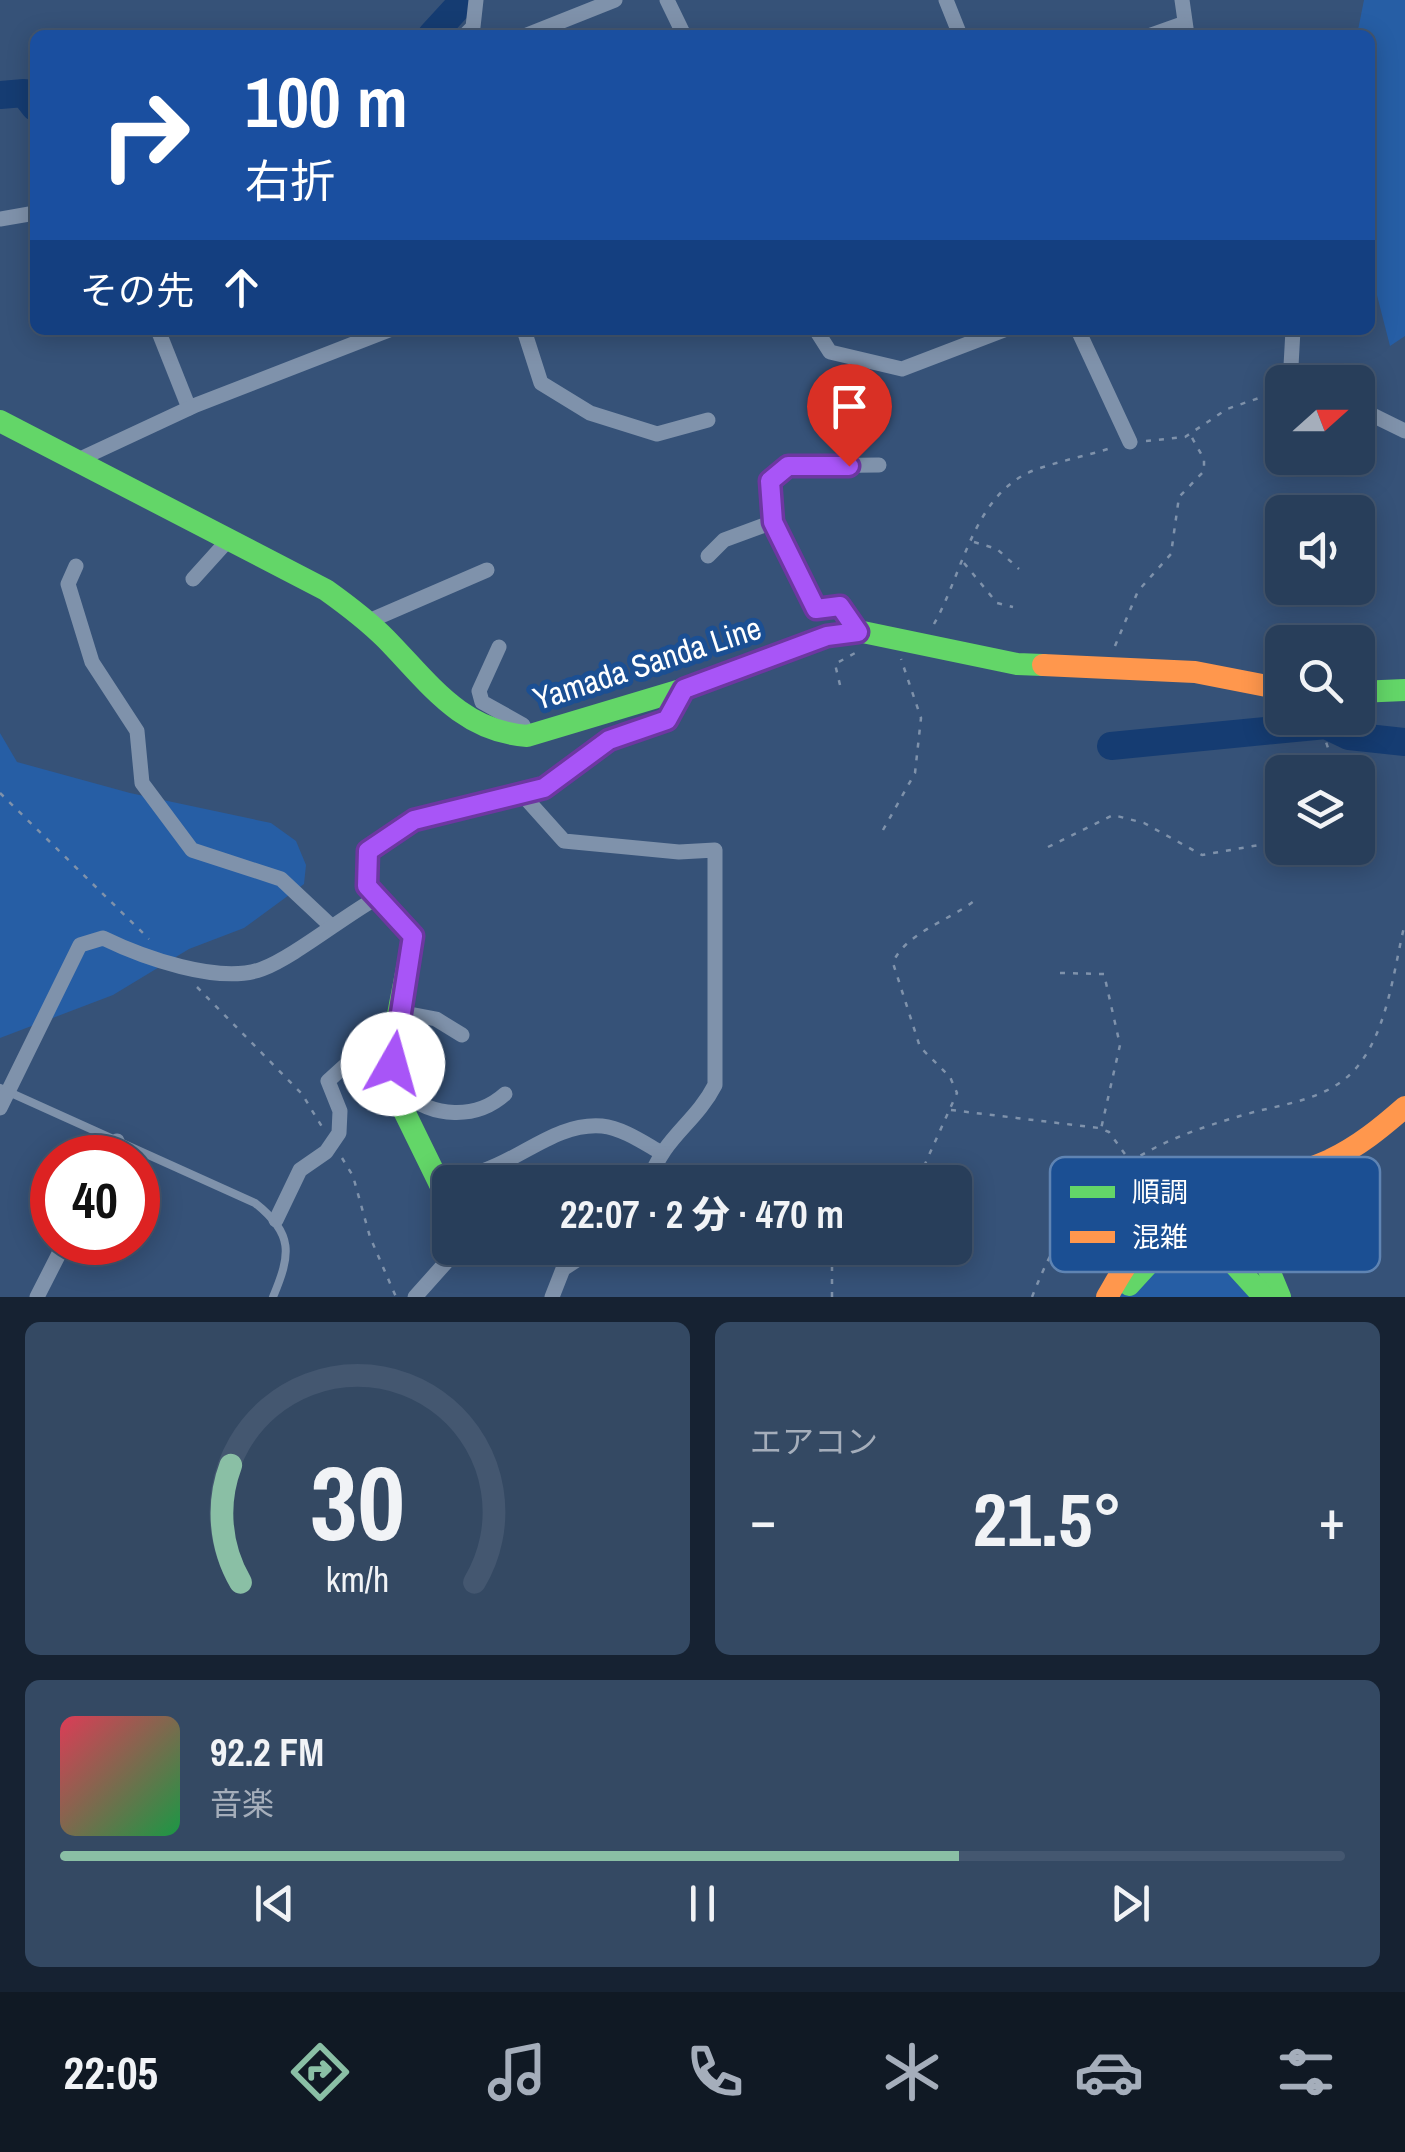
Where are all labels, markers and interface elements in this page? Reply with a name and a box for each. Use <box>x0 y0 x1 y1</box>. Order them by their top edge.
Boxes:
text: 100 m <box>245 55 408 149</box>
icon: right <box>80 70 210 200</box>
text: 右折 <box>245 150 335 211</box>
icon: ahead <box>214 260 269 315</box>
text: その先 <box>80 265 194 316</box>
pin <box>807 364 892 467</box>
north arrow <box>1265 365 1375 475</box>
map controls <box>1265 365 1375 865</box>
icon: arrive <box>822 379 877 434</box>
button: sound <box>1265 495 1375 605</box>
street label: Yamada Sanda Line <box>527 606 767 720</box>
button: search <box>1265 625 1375 735</box>
button: layers <box>1265 755 1375 865</box>
position arrow <box>341 1012 445 1116</box>
speed limit sign: 40 <box>30 1135 160 1265</box>
legend <box>1050 1157 1380 1272</box>
text: 順調 <box>1132 1173 1188 1211</box>
text: 22:07 · 2 分 · 470 m <box>560 1189 844 1240</box>
text: 混雑 <box>1132 1218 1188 1256</box>
text: エアコン <box>750 1420 878 1463</box>
text: 30 <box>310 1432 405 1572</box>
text: 21.5° <box>973 1468 1122 1569</box>
text: − <box>750 1482 776 1556</box>
text: + <box>1319 1482 1345 1556</box>
text: km/h <box>326 1555 389 1603</box>
text: 92.2 FM <box>210 1727 324 1778</box>
text: 音楽 <box>210 1782 274 1825</box>
icon: previous <box>247 1876 302 1931</box>
icon: pause <box>675 1876 730 1931</box>
icon: next <box>1103 1876 1158 1931</box>
icon: directions <box>285 2037 355 2107</box>
icon: music <box>482 2037 552 2107</box>
icon: phone <box>680 2037 750 2107</box>
icon: climate <box>877 2037 947 2107</box>
icon: car <box>1074 2037 1144 2107</box>
icon: filters <box>1271 2037 1341 2107</box>
text: 22:05 <box>64 2042 158 2103</box>

